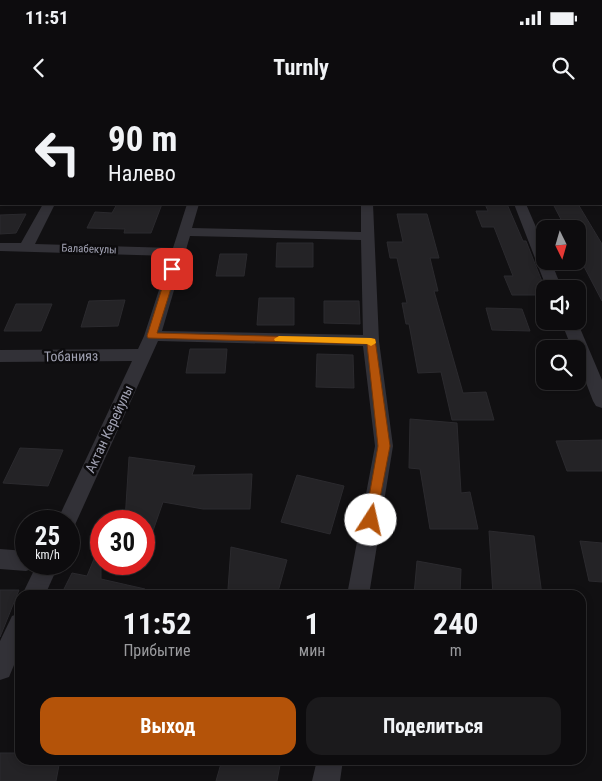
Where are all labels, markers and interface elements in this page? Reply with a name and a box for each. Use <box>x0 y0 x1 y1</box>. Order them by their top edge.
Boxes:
text: 11:51 <box>25 6 69 29</box>
icon: back <box>25 54 53 82</box>
icon: search <box>549 54 577 82</box>
text: Turnly <box>273 55 329 80</box>
text: 90 m <box>108 119 177 160</box>
icon: left <box>25 120 90 185</box>
text: Налево <box>108 161 176 186</box>
north arrow <box>536 220 586 270</box>
map controls <box>536 220 586 390</box>
street label: Балабекулы <box>61 242 117 256</box>
pin <box>151 248 193 290</box>
icon: arrive <box>158 255 186 283</box>
button: sound <box>536 280 586 330</box>
button: search <box>536 340 586 390</box>
street label: Тобанияз <box>44 348 98 364</box>
street label: Актан Керейулы <box>82 383 136 475</box>
position arrow <box>344 493 396 545</box>
speed limit sign: 30 <box>90 510 155 575</box>
text: 25 <box>35 522 60 551</box>
text: km/h <box>35 548 60 562</box>
text: 11:52 <box>123 606 191 641</box>
text: 1 <box>305 606 320 641</box>
text: 240 <box>433 606 478 641</box>
text: Прибытие <box>123 641 190 660</box>
text: мин <box>299 641 325 660</box>
text: m <box>450 641 462 660</box>
button: Выход <box>40 697 296 755</box>
button: Поделиться <box>306 697 561 755</box>

